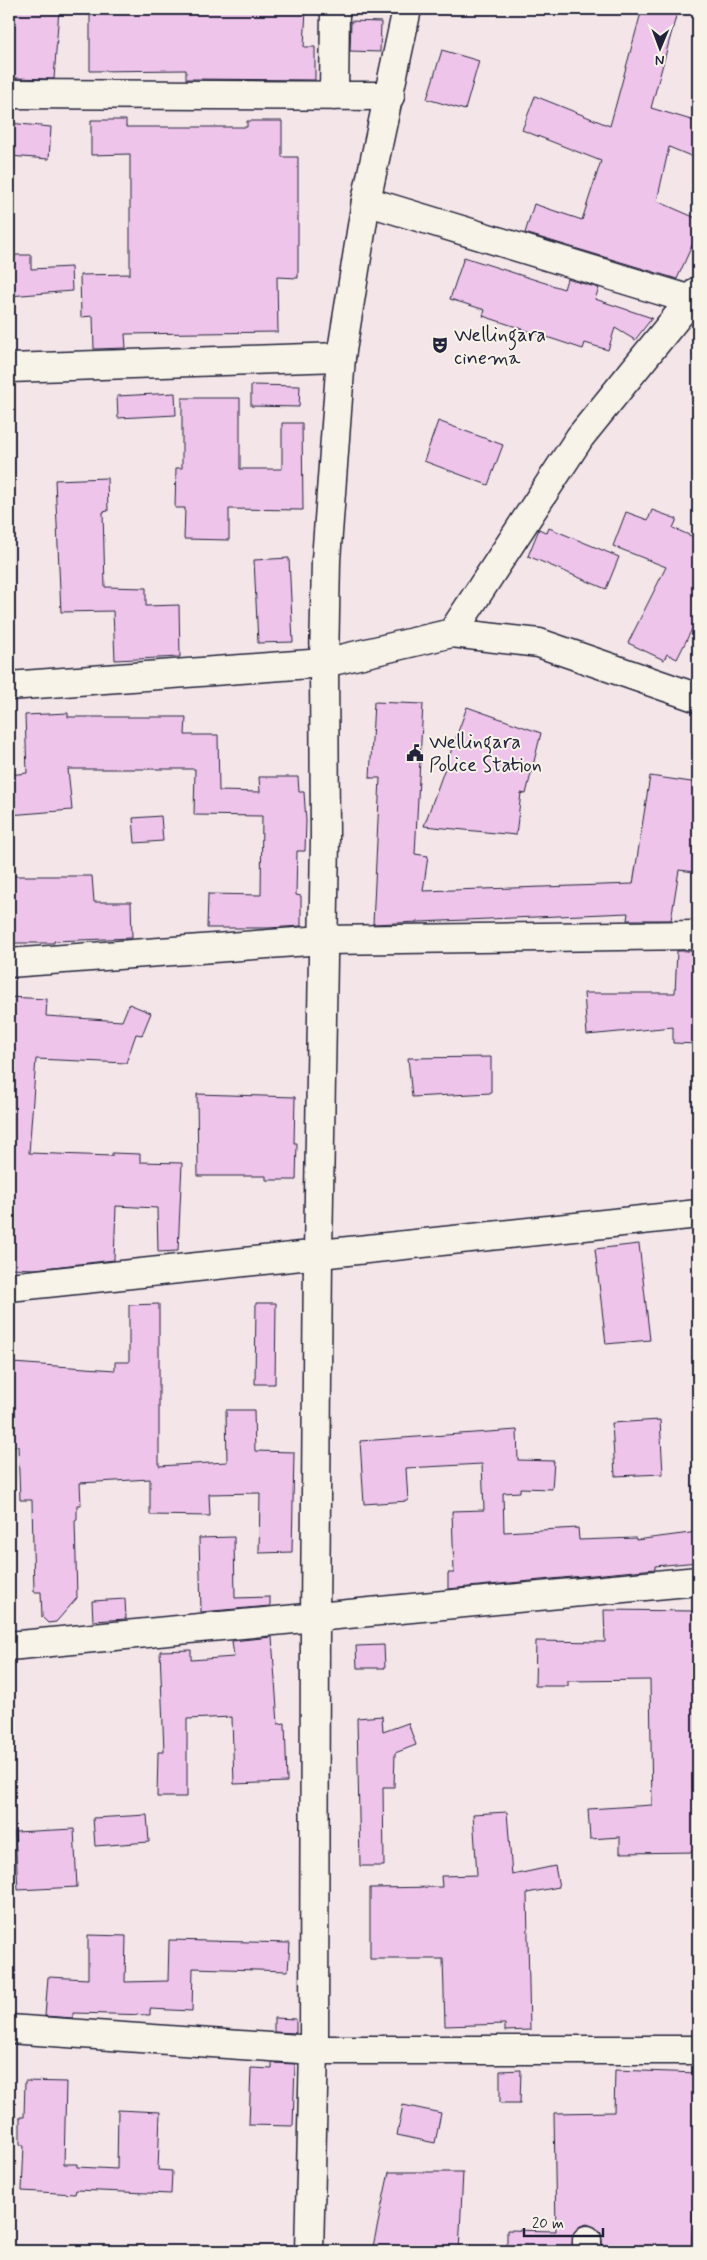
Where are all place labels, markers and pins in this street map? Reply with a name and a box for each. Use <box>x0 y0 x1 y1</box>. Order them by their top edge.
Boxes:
place label: Wellingara cinema <box>454 322 546 372</box>
theatre icon: Wellingara cinema <box>430 335 450 355</box>
place label: Wellingara Police Station <box>429 729 542 779</box>
public building icon: Wellingara Police Station <box>405 743 425 763</box>

